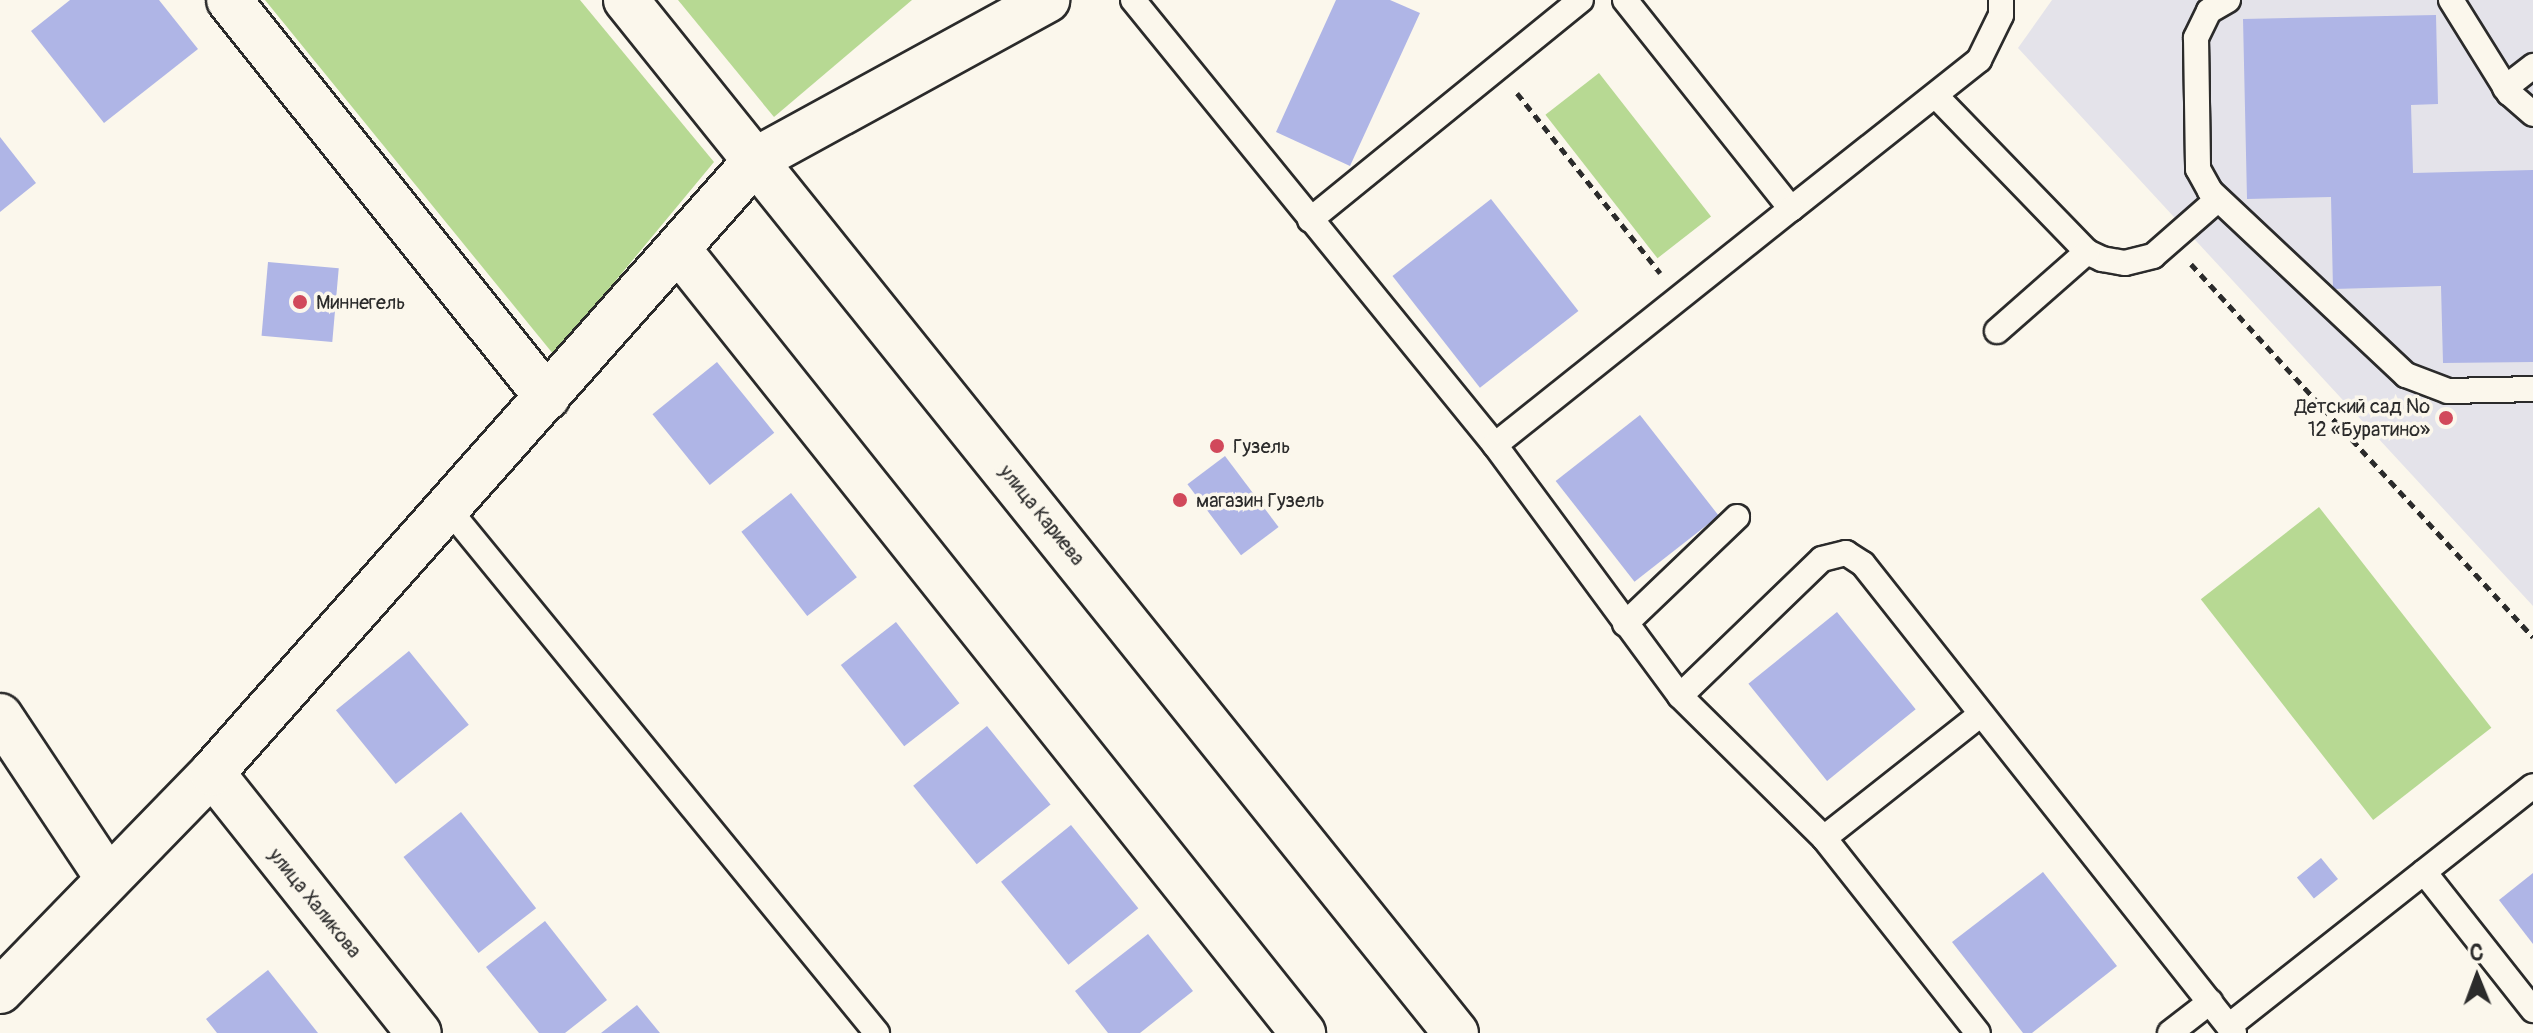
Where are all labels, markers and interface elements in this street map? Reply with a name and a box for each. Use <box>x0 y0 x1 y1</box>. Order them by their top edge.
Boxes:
place label: Миннегель <box>316 290 406 314</box>
marker: Миннегель <box>291 293 309 311</box>
place label: Детский сад № 12 «Буратино» <box>2295 394 2430 441</box>
marker: Детский сад № 12 «Буратино» <box>2437 409 2455 427</box>
place label: Гузель <box>1233 434 1290 458</box>
marker: Гузель <box>1208 437 1226 455</box>
street label: улица Кариева <box>994 460 1090 570</box>
place label: магазин Гузель <box>1196 488 1325 512</box>
marker: магазин Гузель <box>1171 491 1189 509</box>
street label: улица Халикова <box>264 843 366 963</box>
north arrow <box>2437 937 2517 1017</box>
text: С <box>2470 939 2484 967</box>

